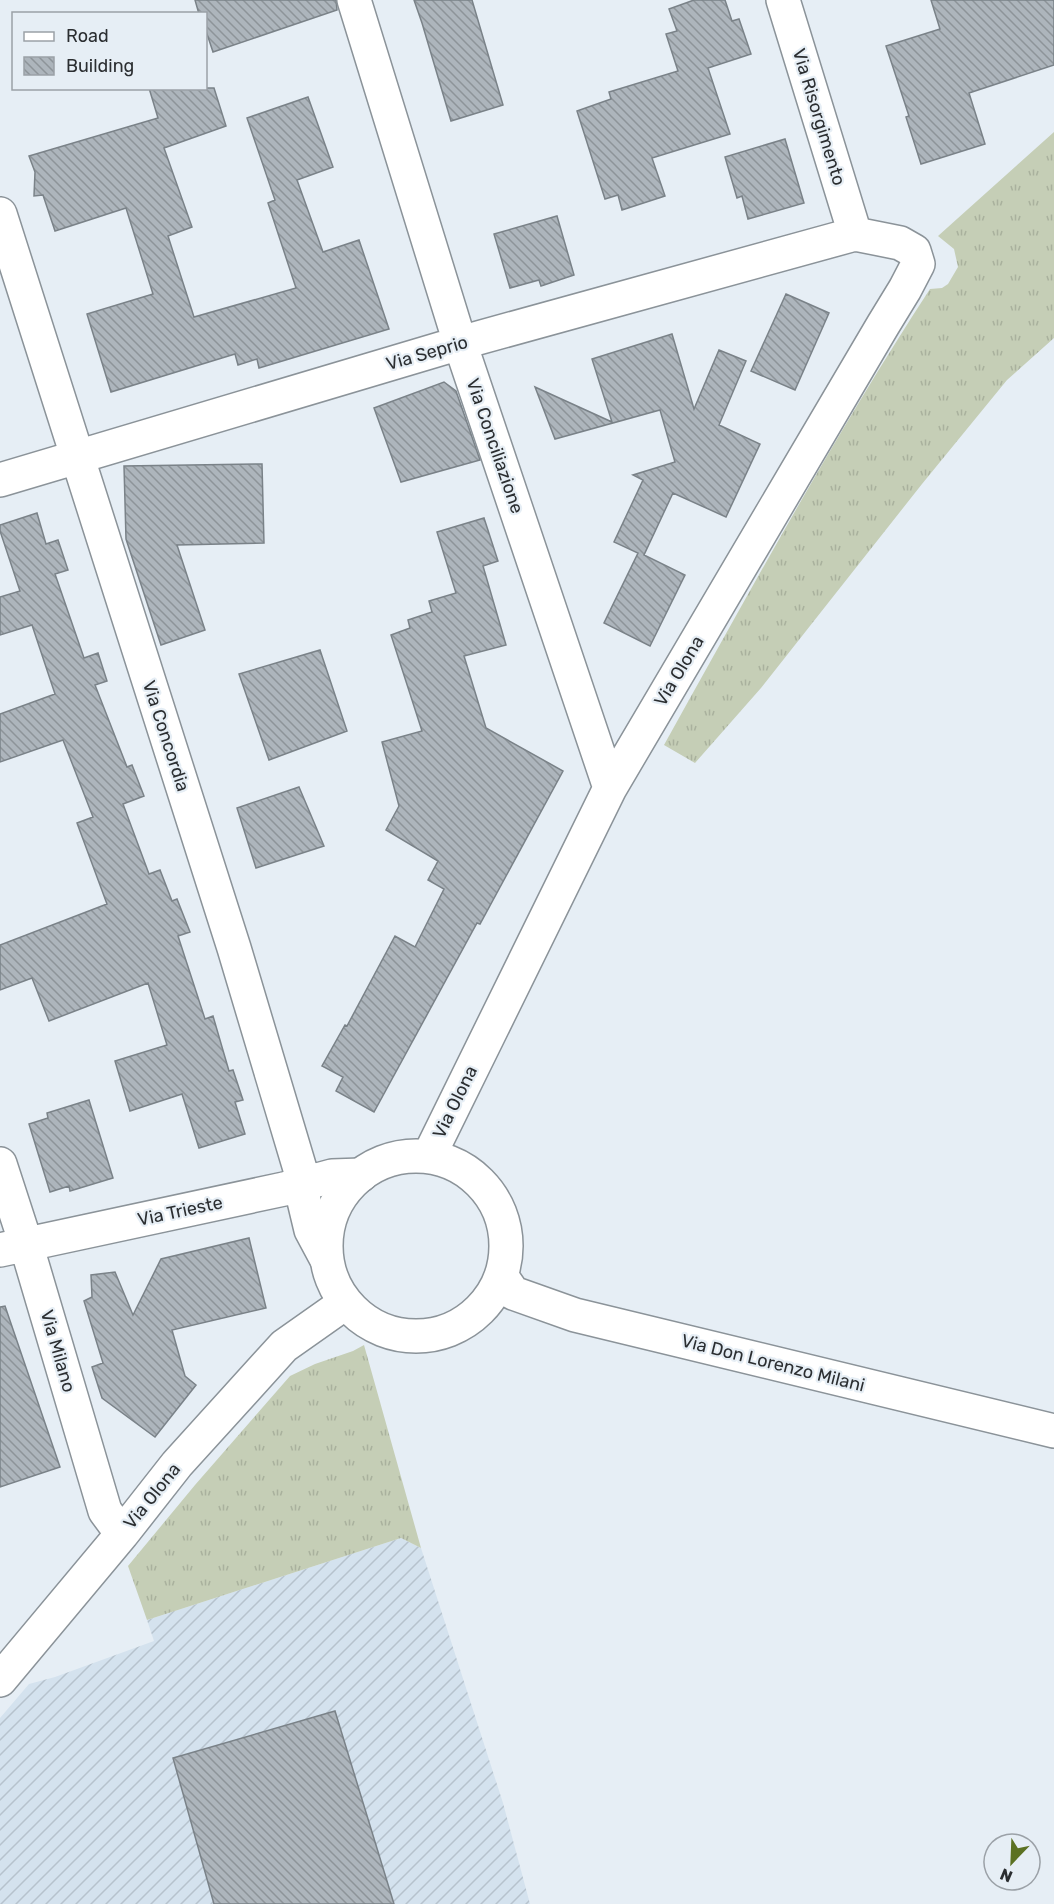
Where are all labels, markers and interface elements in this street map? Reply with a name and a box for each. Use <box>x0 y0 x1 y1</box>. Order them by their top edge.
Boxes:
legend <box>12 12 207 90</box>
text: Road <box>66 25 109 47</box>
street label: Via Risorgimento <box>788 46 850 188</box>
text: Building <box>66 55 134 77</box>
street label: Via Seprio <box>384 331 470 375</box>
street label: Via Conciliazione <box>462 376 528 516</box>
street label: Via Olona <box>649 632 709 710</box>
street label: Via Concordia <box>138 678 194 794</box>
street label: Via Olona <box>428 1062 482 1142</box>
street label: Via Trieste <box>135 1191 225 1231</box>
street label: Via Milano <box>36 1307 80 1395</box>
street label: Via Don Lorenzo Milani <box>679 1330 867 1396</box>
street label: Via Olona <box>119 1459 185 1533</box>
north arrow <box>982 1832 1042 1892</box>
text: N <box>997 1864 1015 1886</box>

